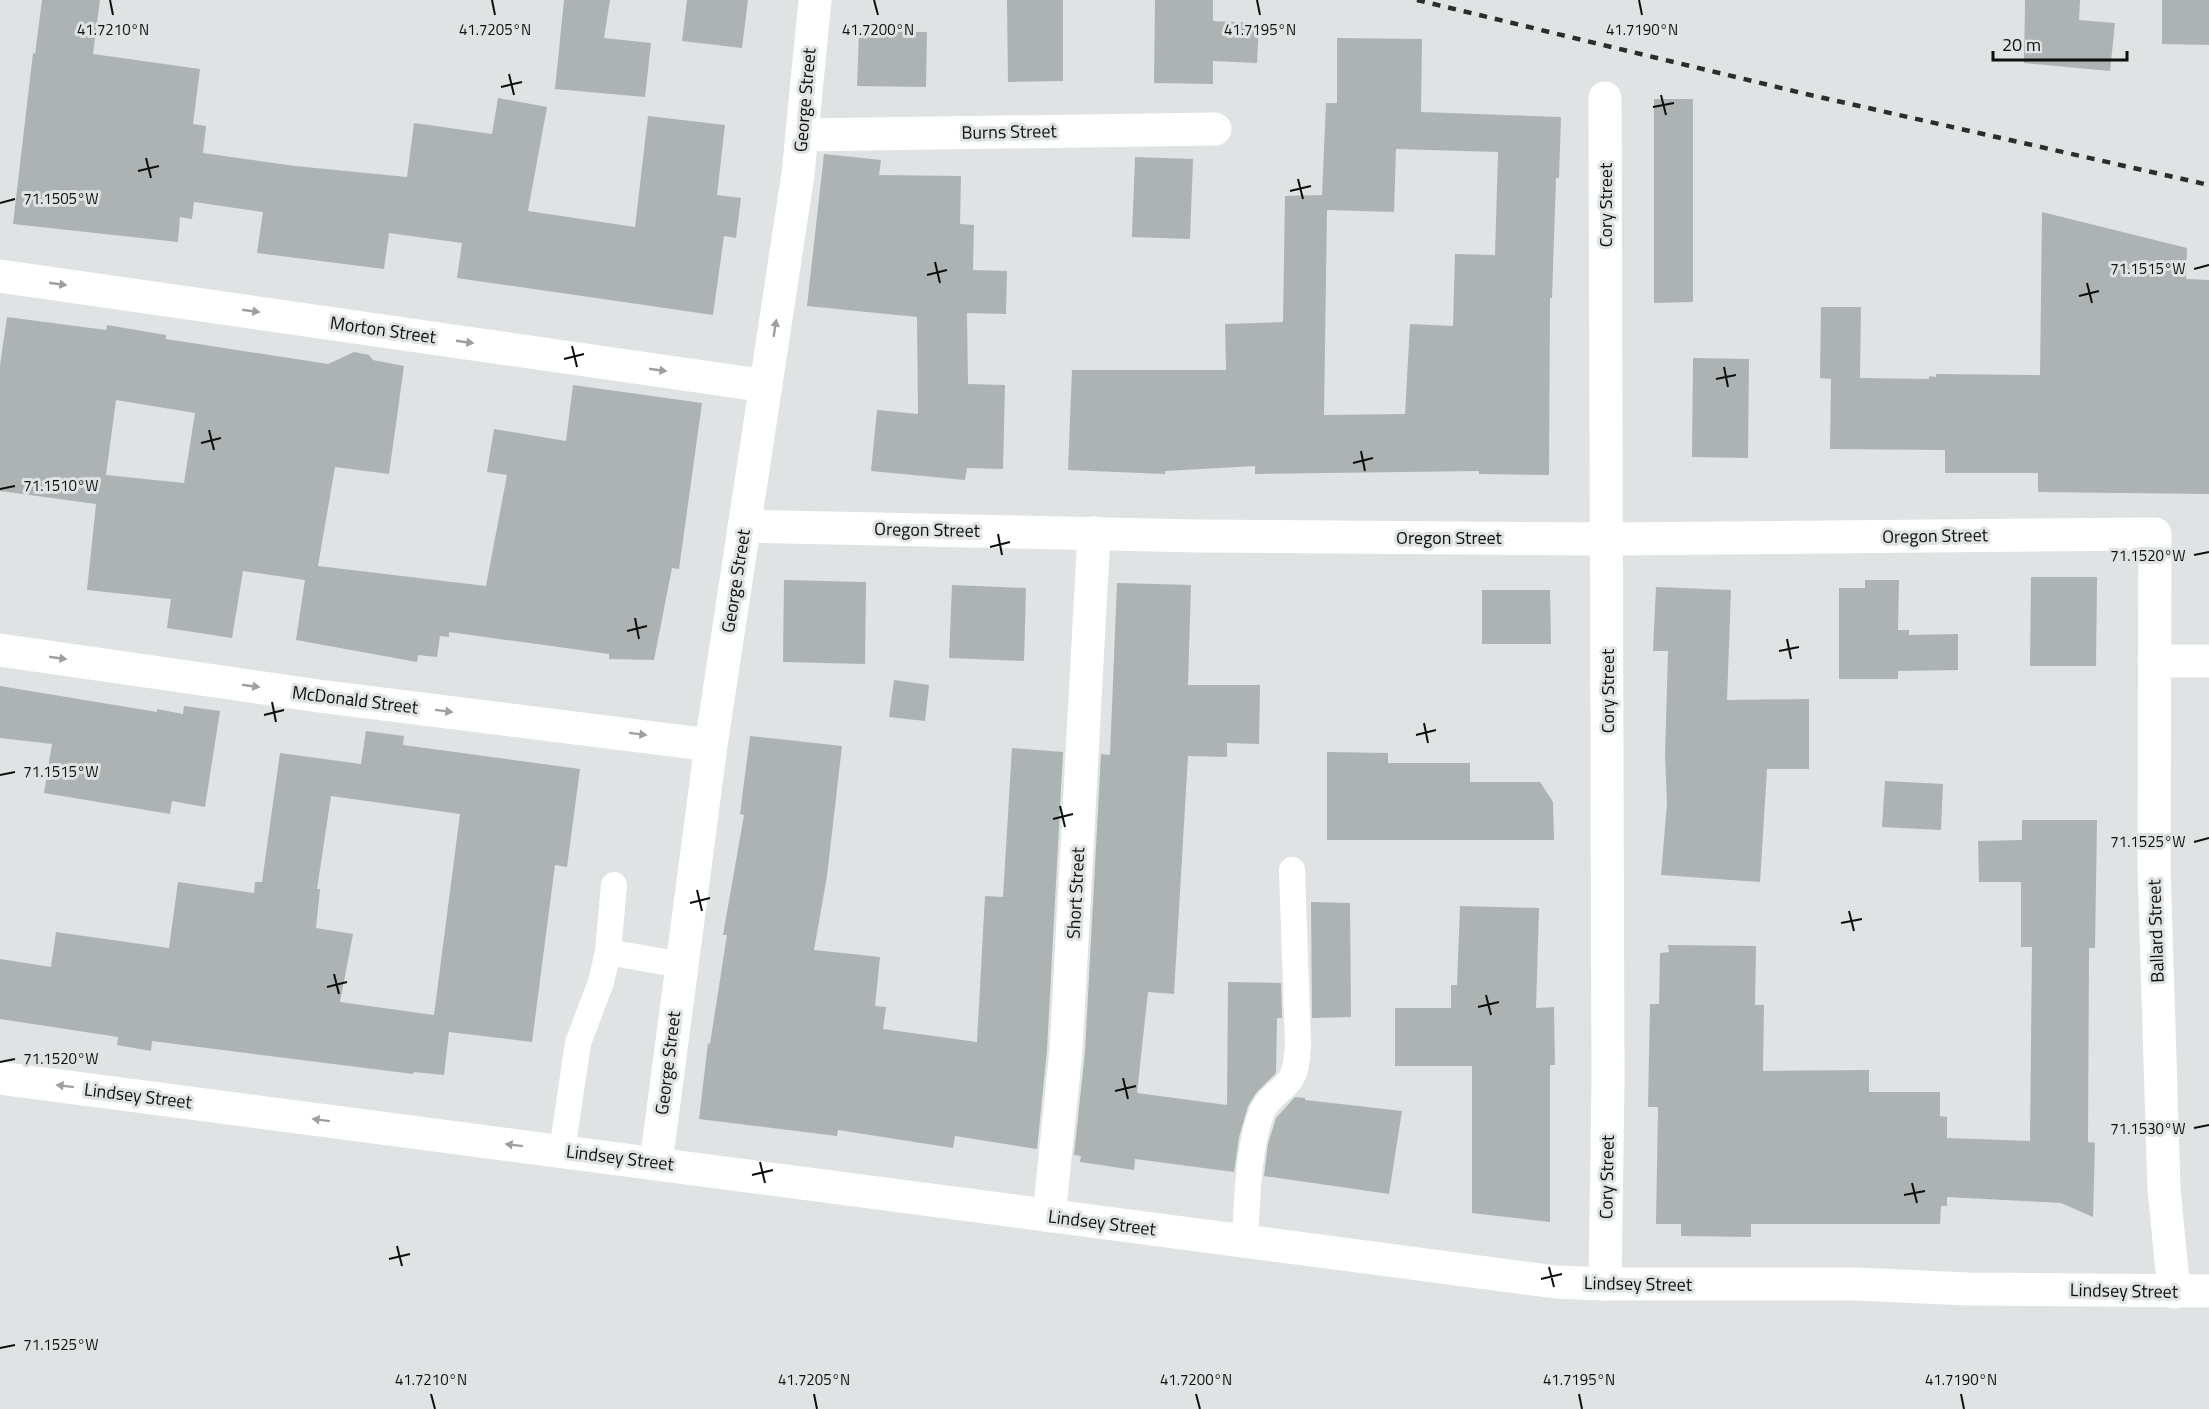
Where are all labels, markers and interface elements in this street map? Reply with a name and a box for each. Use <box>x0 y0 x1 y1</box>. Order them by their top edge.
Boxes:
text: 41.7210°N <box>77 18 149 41</box>
text: 41.7205°N <box>459 18 531 41</box>
text: 41.7200°N <box>842 18 914 41</box>
text: 41.7195°N <box>1224 18 1296 41</box>
text: 41.7190°N <box>1606 18 1678 41</box>
scale bar <box>1993 24 2126 62</box>
text: 20 m <box>2002 31 2041 58</box>
street label: George Street <box>786 46 823 153</box>
street label: Burns Street <box>961 117 1058 146</box>
street label: Cory Street <box>1592 162 1619 247</box>
text: 71.1505°W <box>23 187 99 210</box>
text: 71.1515°W <box>2110 257 2186 280</box>
one-way arrow <box>49 279 68 288</box>
one-way arrow <box>242 307 261 316</box>
street label: Morton Street <box>328 309 438 350</box>
one-way arrow <box>770 319 779 338</box>
one-way arrow <box>455 338 474 347</box>
one-way arrow <box>648 366 667 375</box>
text: 71.1510°W <box>23 474 99 497</box>
street label: Oregon Street <box>874 515 981 544</box>
street label: Oregon Street <box>1882 521 1989 550</box>
street label: Oregon Street <box>1396 524 1503 551</box>
street label: George Street <box>714 527 757 635</box>
text: 71.1520°W <box>2110 544 2186 567</box>
street label: Cory Street <box>1594 648 1621 733</box>
one-way arrow <box>49 653 68 662</box>
street label: McDonald Street <box>291 678 420 721</box>
one-way arrow <box>242 681 261 690</box>
one-way arrow <box>435 706 454 716</box>
one-way arrow <box>628 729 647 739</box>
text: 71.1515°W <box>23 760 99 783</box>
text: 71.1525°W <box>2110 830 2186 853</box>
street label: Short Street <box>1060 846 1091 940</box>
street label: Ballard Street <box>2140 878 2171 983</box>
street label: George Street <box>648 1009 687 1116</box>
text: 71.1520°W <box>23 1047 99 1070</box>
street label: Lindsey Street <box>83 1076 194 1116</box>
one-way arrow <box>55 1082 74 1091</box>
one-way arrow <box>311 1115 330 1124</box>
text: 71.1530°W <box>2110 1117 2186 1140</box>
street label: Cory Street <box>1592 1134 1621 1219</box>
street label: Lindsey Street <box>565 1138 676 1178</box>
one-way arrow <box>505 1140 524 1150</box>
street label: Lindsey Street <box>1047 1203 1158 1243</box>
street label: Lindsey Street <box>1584 1269 1693 1298</box>
street label: Lindsey Street <box>2070 1276 2179 1305</box>
text: 71.1525°W <box>23 1333 99 1356</box>
text: 41.7210°N <box>395 1368 467 1391</box>
text: 41.7205°N <box>778 1368 850 1391</box>
text: 41.7200°N <box>1160 1368 1232 1391</box>
text: 41.7195°N <box>1543 1368 1615 1391</box>
text: 41.7190°N <box>1925 1368 1997 1391</box>

